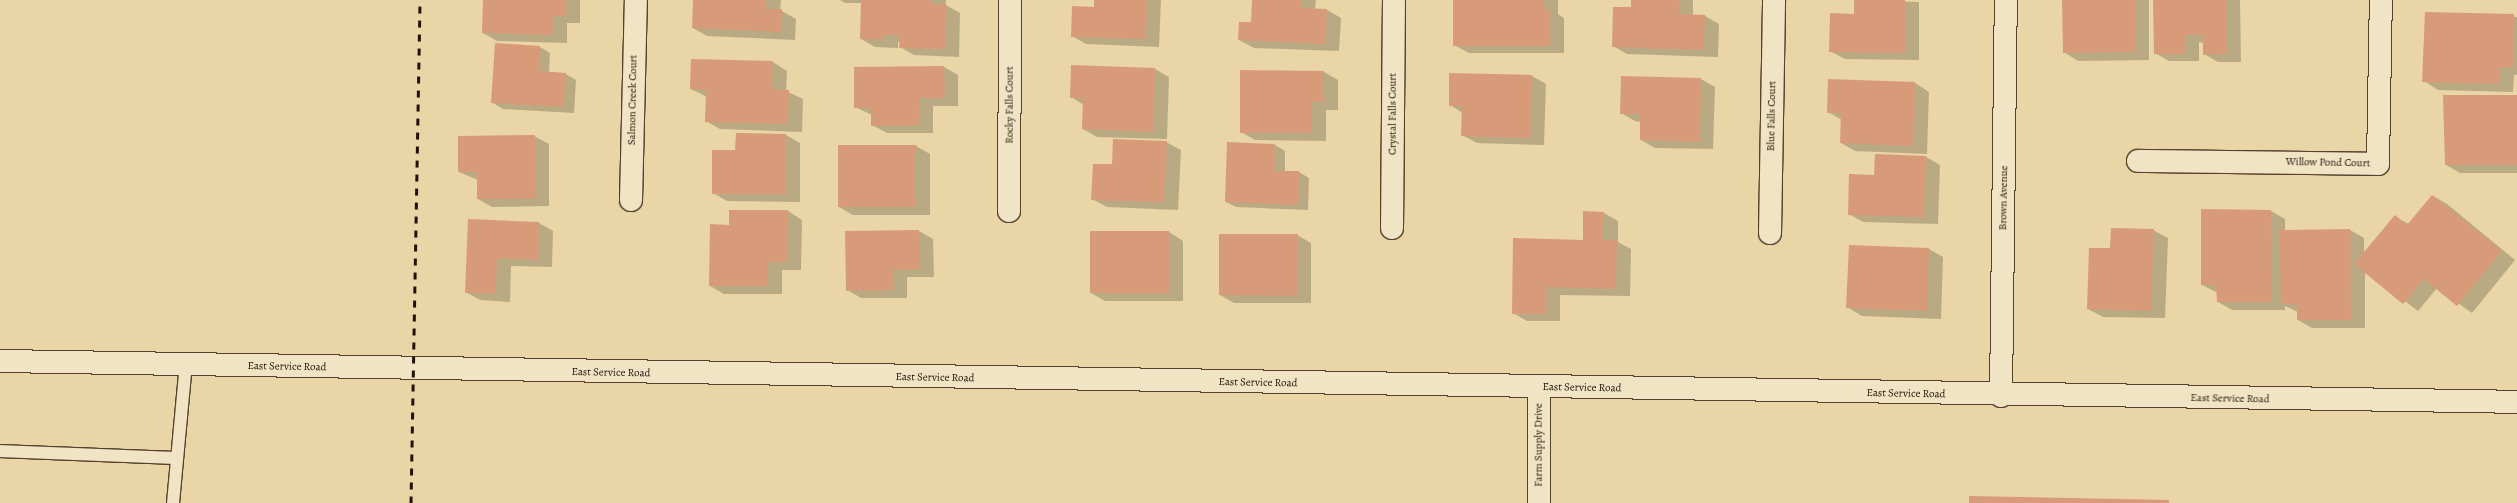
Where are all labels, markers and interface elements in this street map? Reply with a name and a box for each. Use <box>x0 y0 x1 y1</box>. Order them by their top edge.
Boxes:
street label: Salmon Creek Court <box>626 55 640 145</box>
street label: Rocky Falls Court <box>1003 66 1017 144</box>
street label: Crystal Falls Court <box>1386 73 1400 155</box>
street label: Blue Falls Court <box>1765 81 1779 151</box>
street label: Willow Pond Court <box>2286 156 2370 170</box>
street label: Brown Avenue <box>1997 166 2011 230</box>
street label: East Service Road <box>247 360 327 374</box>
street label: East Service Road <box>571 366 651 380</box>
street label: East Service Road <box>895 371 975 385</box>
street label: East Service Road <box>1218 376 1298 390</box>
street label: East Service Road <box>1542 381 1622 395</box>
street label: East Service Road <box>1866 387 1946 401</box>
street label: East Service Road <box>2190 392 2270 406</box>
street label: Farm Supply Drive <box>1532 403 1546 487</box>

